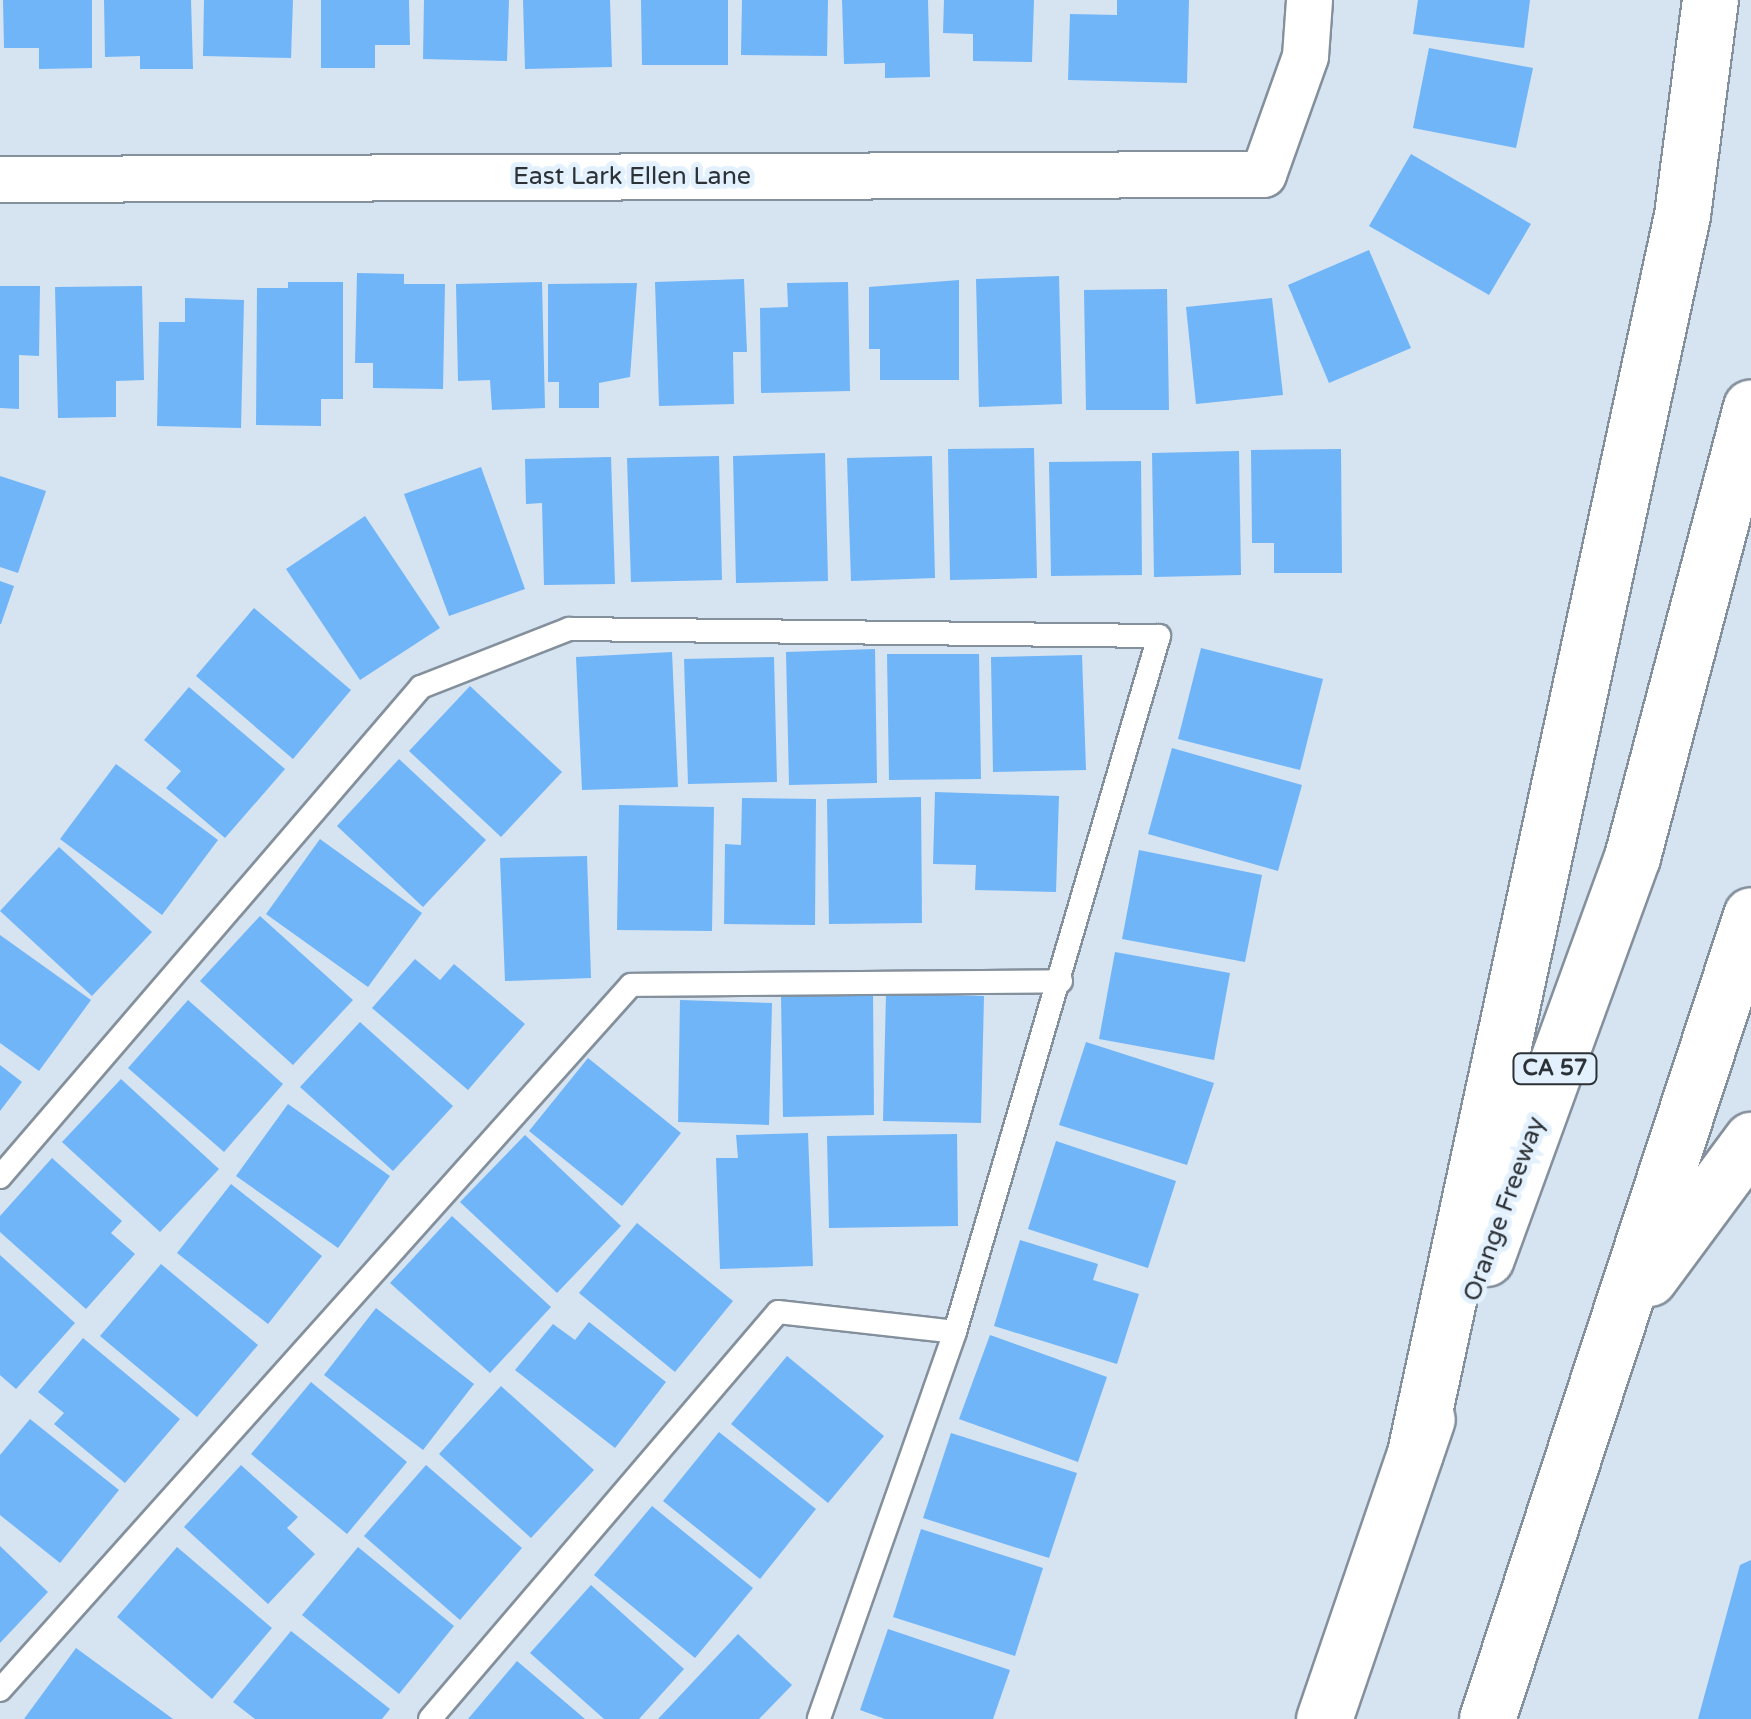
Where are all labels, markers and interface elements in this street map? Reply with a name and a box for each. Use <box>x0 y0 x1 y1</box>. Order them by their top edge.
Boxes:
street label: East Lark Ellen Lane <box>513 161 751 191</box>
road number: CA 57 <box>1510 1052 1600 1086</box>
street label: Orange Freeway <box>1457 1113 1551 1305</box>

